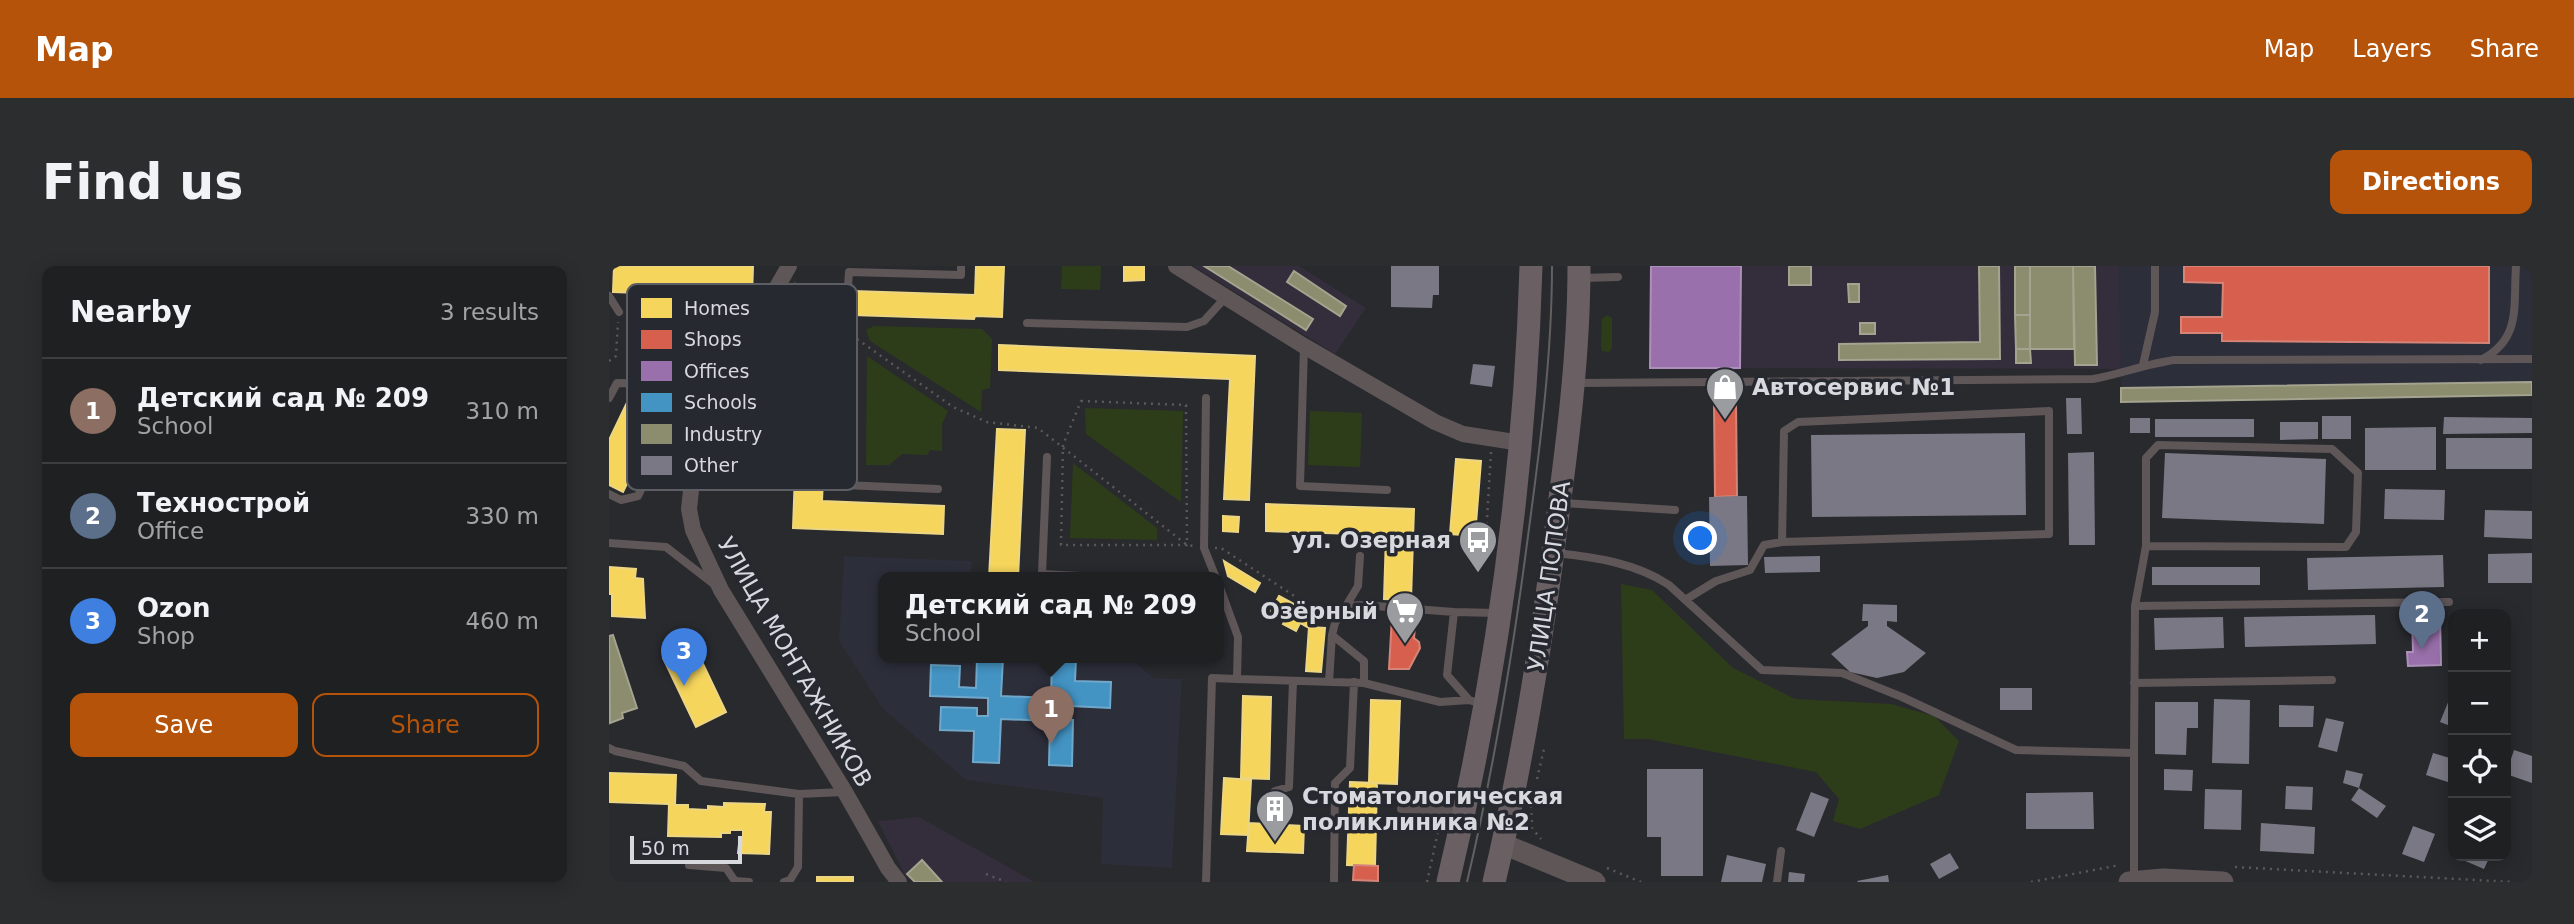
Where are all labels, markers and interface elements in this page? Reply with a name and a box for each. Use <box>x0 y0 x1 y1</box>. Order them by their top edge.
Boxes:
text: Map <box>35 30 114 69</box>
text: Map <box>2264 35 2314 63</box>
text: Layers <box>2352 35 2432 63</box>
text: Share <box>2470 35 2539 63</box>
button: Directions <box>2330 150 2532 214</box>
text: Find us <box>42 154 243 211</box>
legend <box>627 284 857 490</box>
text: Nearby <box>70 294 192 329</box>
text: Homes <box>684 297 750 319</box>
text: 3 results <box>440 299 539 325</box>
text: Shops <box>684 328 742 350</box>
text: Offices <box>684 360 749 382</box>
shop icon: Автосервис №1 <box>1704 366 1746 421</box>
place label: Автосервис №1 <box>1752 374 1955 400</box>
text: Детский сад № 209 <box>137 383 429 413</box>
text: Schools <box>684 391 757 413</box>
text: 1 <box>85 398 101 424</box>
text: 310 m <box>465 398 539 424</box>
text: School <box>137 413 213 439</box>
text: Industry <box>684 423 762 445</box>
text: Other <box>684 454 738 476</box>
street label: УЛИЦА ПОПОВА <box>1523 479 1575 673</box>
text: Технострой <box>137 488 310 518</box>
text: 2 <box>85 503 101 529</box>
text: 330 m <box>465 503 539 529</box>
text: Office <box>137 518 204 544</box>
bus stop icon: ул. Озерная <box>1457 519 1499 574</box>
your location <box>1683 521 1717 555</box>
place label: ул. Озерная <box>1291 527 1451 553</box>
street label: УЛИЦА МОНТАЖНИКОВ <box>713 533 877 791</box>
popup <box>878 572 1224 663</box>
text: Детский сад № 209 <box>905 590 1197 620</box>
supermarket icon: Озёрный <box>1384 590 1426 645</box>
pin: 2 <box>2399 591 2445 649</box>
text: Ozon <box>137 593 211 623</box>
place label: Озёрный <box>1260 598 1378 624</box>
text: 3 <box>85 608 101 634</box>
text: 460 m <box>465 608 539 634</box>
map controls <box>2448 609 2511 861</box>
button: + <box>2448 609 2511 672</box>
text: School <box>905 620 981 646</box>
text: Shop <box>137 623 195 649</box>
pin: 3 <box>661 628 707 686</box>
button: − <box>2448 672 2511 735</box>
pin: 1 <box>1028 686 1074 744</box>
button: Save <box>70 693 298 757</box>
button: Share <box>312 693 539 757</box>
button: locate <box>2448 735 2511 798</box>
place label: Стоматологическая поликлиника №2 <box>1302 783 1563 835</box>
building icon: Стоматологическая поликлиника №2 <box>1254 788 1296 843</box>
button: layers <box>2448 798 2511 861</box>
scale bar <box>630 833 742 865</box>
text: 50 m <box>641 837 690 859</box>

